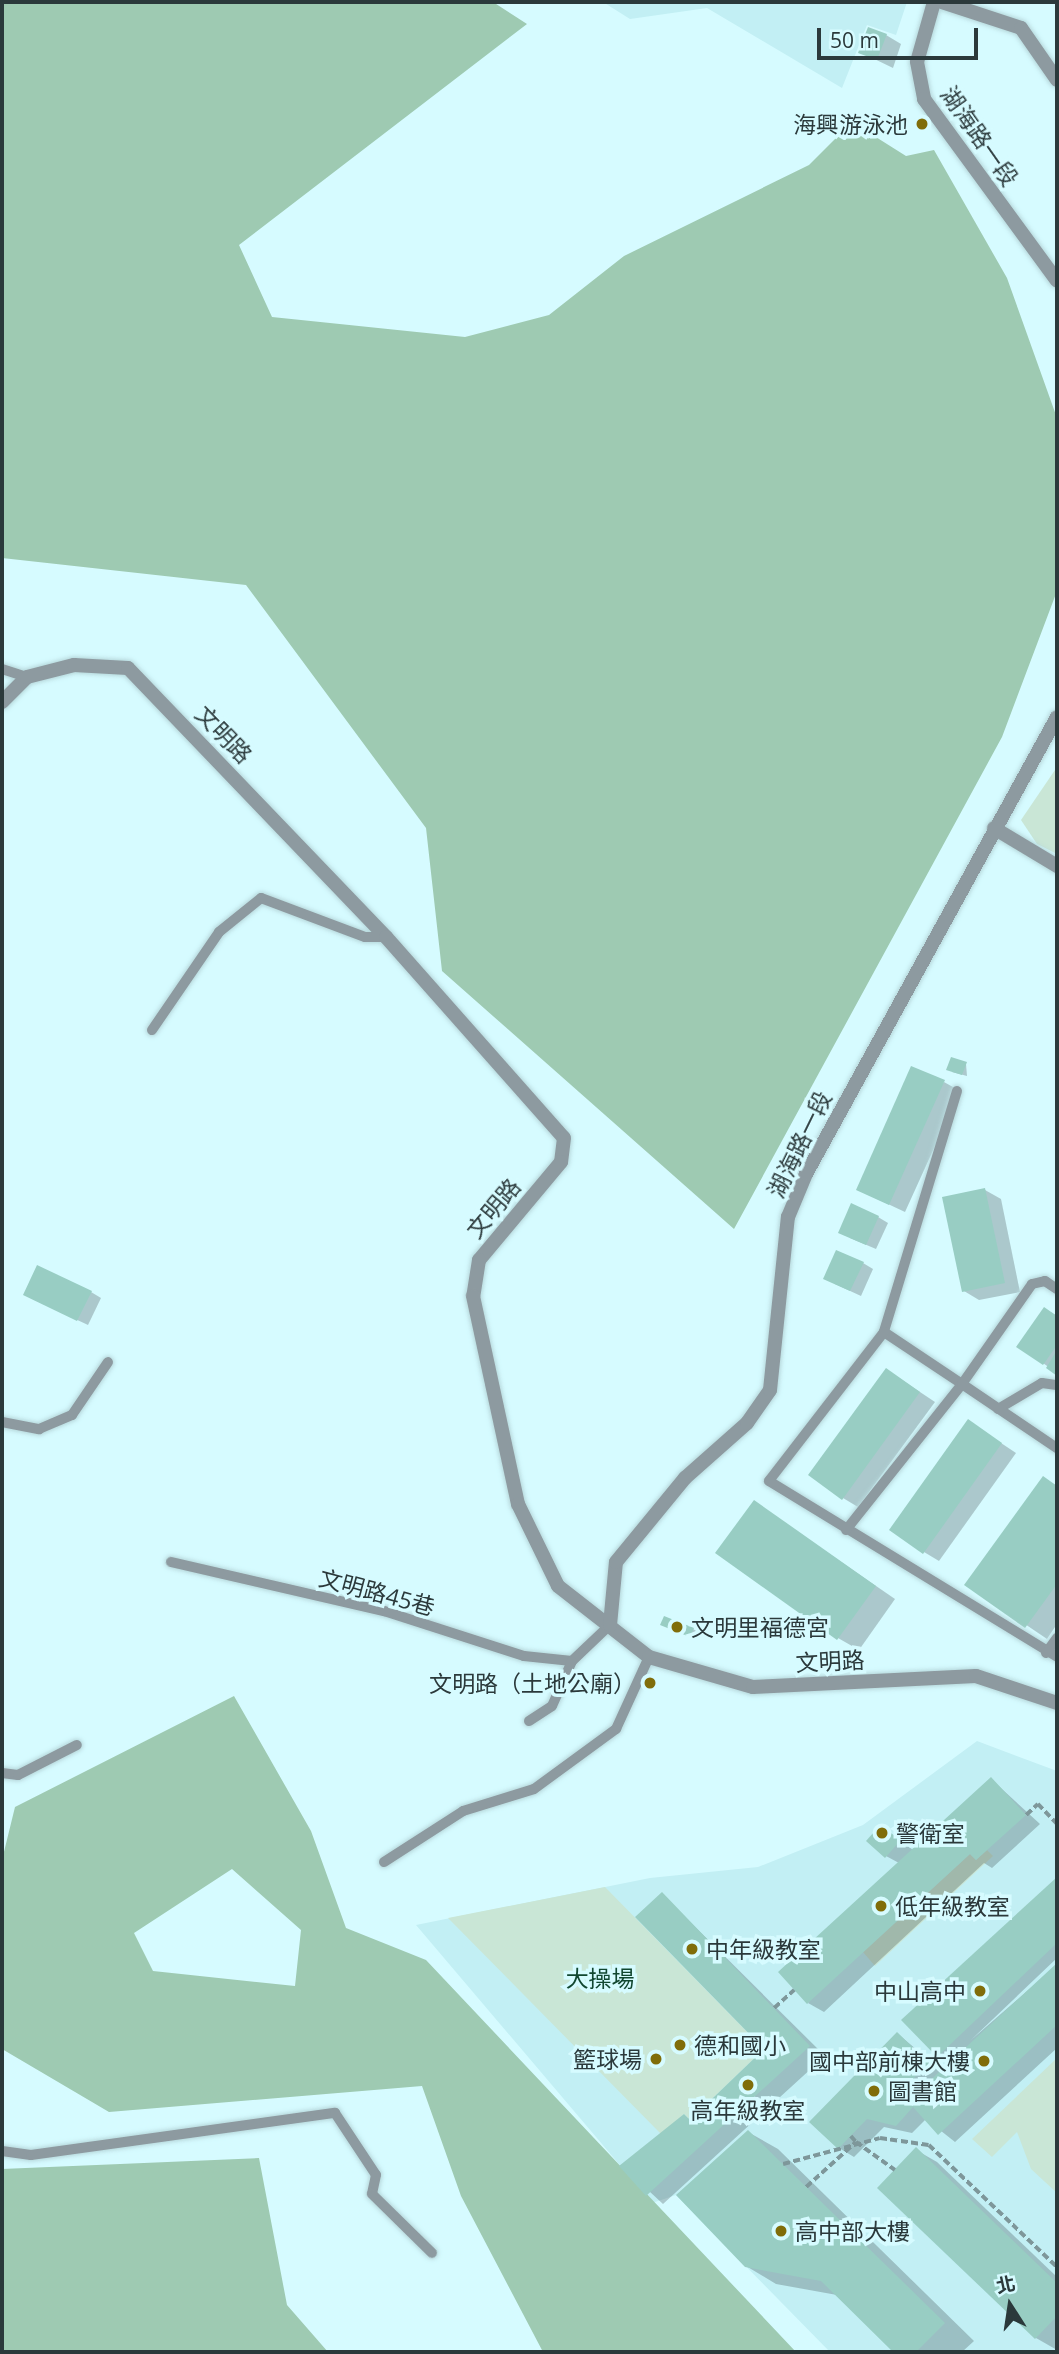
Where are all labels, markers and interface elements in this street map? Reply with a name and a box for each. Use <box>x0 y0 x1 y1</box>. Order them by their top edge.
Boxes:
scale bar <box>821 14 982 58</box>
text: 50 m <box>830 26 879 54</box>
street label: 湖海路一段 <box>936 81 1024 191</box>
place label: 海興游泳池 <box>793 110 908 138</box>
marker: 海興游泳池 <box>914 116 930 132</box>
street label: 文明路 <box>190 700 258 768</box>
street label: 湖海路一段 <box>761 1086 837 1202</box>
street label: 文明路 <box>460 1173 526 1243</box>
street label: 文明路45巷 <box>316 1563 438 1621</box>
place label: 文明里福德宮 <box>691 1613 829 1641</box>
marker: 文明里福德宮 <box>669 1619 685 1635</box>
street label: 文明路 <box>795 1645 865 1677</box>
place label: 文明路（土地公廟） <box>429 1669 636 1697</box>
marker: 文明路（土地公廟） <box>642 1675 658 1691</box>
place label: 警衛室 <box>896 1819 965 1847</box>
marker: 警衛室 <box>874 1825 890 1841</box>
place label: 低年級教室 <box>895 1892 1010 1920</box>
marker: 低年級教室 <box>873 1898 889 1914</box>
place label: 中年級教室 <box>706 1935 821 1963</box>
marker: 中年級教室 <box>684 1941 700 1957</box>
park label: 大操場 <box>566 1964 634 1992</box>
place label: 中山高中 <box>874 1977 966 2005</box>
marker: 中山高中 <box>972 1983 988 1999</box>
place label: 德和國小 <box>694 2031 786 2059</box>
marker: 德和國小 <box>672 2037 688 2053</box>
place label: 籃球場 <box>573 2045 642 2073</box>
place label: 國中部前棟大樓 <box>809 2047 970 2075</box>
marker: 籃球場 <box>648 2051 664 2067</box>
marker: 國中部前棟大樓 <box>976 2053 992 2069</box>
marker: 高年級教室 <box>740 2077 756 2093</box>
place label: 圖書館 <box>888 2077 957 2105</box>
marker: 圖書館 <box>866 2083 882 2099</box>
place label: 高年級教室 <box>691 2096 805 2124</box>
place label: 高中部大樓 <box>795 2217 910 2245</box>
marker: 高中部大樓 <box>773 2223 789 2239</box>
north arrow <box>975 2270 1045 2340</box>
text: 北 <box>994 2270 1018 2299</box>

